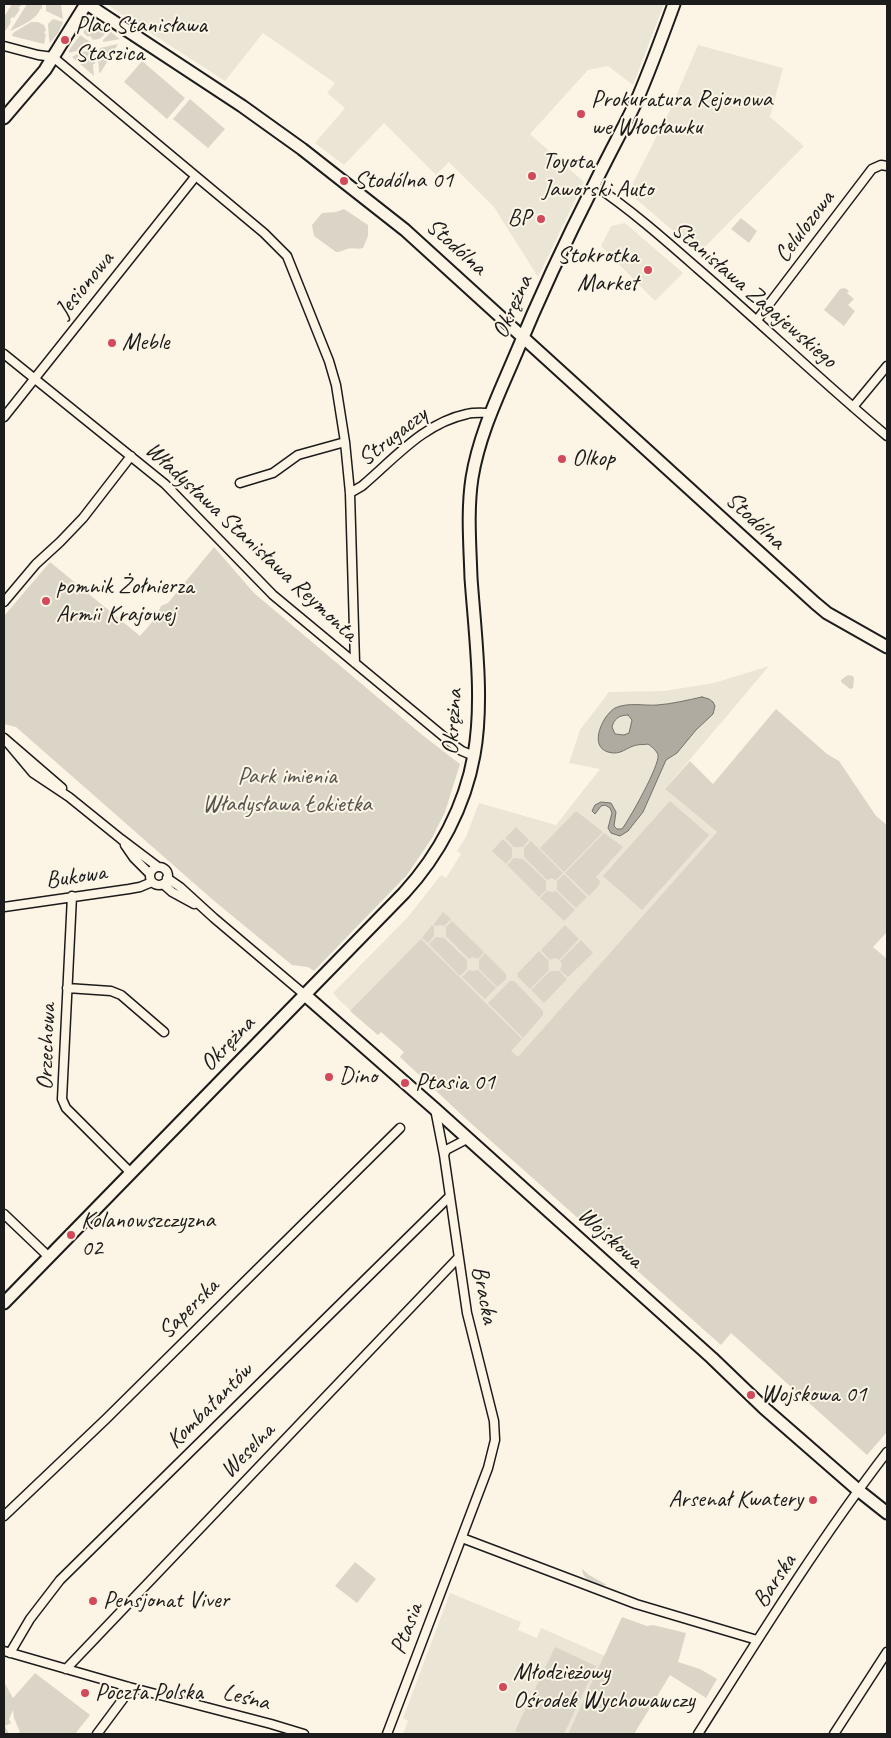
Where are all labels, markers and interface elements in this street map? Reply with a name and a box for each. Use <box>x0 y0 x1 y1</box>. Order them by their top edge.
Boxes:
place label: Plac Stanisława Staszica <box>75 12 207 68</box>
marker: Plac Stanisława Staszica <box>59 34 71 46</box>
place label: Prokuratura Rejonowa we Włocławku <box>591 86 772 142</box>
marker: Prokuratura Rejonowa we Włocławku <box>575 108 587 120</box>
place label: Toyota Jaworski Auto <box>542 148 653 204</box>
place label: Stodólna 01 <box>354 167 453 195</box>
marker: Toyota Jaworski Auto <box>526 170 538 182</box>
marker: Stodólna 01 <box>338 175 350 187</box>
street label: Celulozowa <box>769 185 841 269</box>
place label: BP <box>507 205 531 233</box>
street label: Stodólna <box>420 212 492 282</box>
marker: BP <box>535 213 547 225</box>
street label: Stanisława Zagajewskiego <box>665 215 843 375</box>
place label: Stokrotka Market <box>557 242 638 298</box>
street label: Jesionowa <box>49 246 121 324</box>
marker: Stokrotka Market <box>642 264 654 276</box>
street label: Okrężna <box>486 271 540 343</box>
place label: Meble <box>122 329 169 357</box>
marker: Meble <box>106 337 118 349</box>
street label: Strugaczy <box>353 401 433 473</box>
street label: Władysława Stanisława Reymonta <box>139 436 363 648</box>
place label: Olkop <box>572 445 615 473</box>
marker: Olkop <box>556 453 568 465</box>
street label: Stodólna <box>719 486 791 556</box>
place label: pomnik Żołnierza Armii Krajowej <box>56 573 194 629</box>
marker: pomnik Żołnierza Armii Krajowej <box>40 595 52 607</box>
street label: Okrężna <box>436 688 470 756</box>
park label: Park imienia Władysława Łokietka <box>202 763 372 819</box>
street label: Bukowa <box>44 858 108 896</box>
street label: Orzechowa <box>31 1003 63 1091</box>
street label: Okrężna <box>195 1010 261 1078</box>
place label: Dino <box>339 1063 377 1091</box>
place label: Ptasia 01 <box>415 1069 495 1097</box>
marker: Dino <box>323 1071 335 1083</box>
marker: Ptasia 01 <box>399 1077 411 1089</box>
street label: Wojskowa <box>571 1201 649 1275</box>
place label: Kolanowszczyzna 02 <box>81 1207 215 1263</box>
marker: Kolanowszczyzna 02 <box>65 1229 77 1241</box>
street label: Bracka <box>464 1264 504 1326</box>
street label: Saperska <box>153 1273 225 1345</box>
street label: Kombatantów <box>161 1357 259 1455</box>
place label: Wojskowa 01 <box>761 1381 867 1409</box>
marker: Wojskowa 01 <box>745 1389 757 1401</box>
street label: Weselna <box>215 1417 281 1485</box>
place label: Arsenał Kwatery <box>668 1486 803 1514</box>
marker: Arsenał Kwatery <box>807 1494 819 1506</box>
street label: Barska <box>747 1549 803 1613</box>
place label: Pensjonat Viver <box>103 1587 229 1615</box>
marker: Pensjonat Viver <box>87 1595 99 1607</box>
street label: Ptasia <box>384 1599 430 1659</box>
place label: Młodzieżowy Ośrodek Wychowawczy <box>513 1659 695 1715</box>
street label: Leśna <box>219 1678 273 1718</box>
place label: Poczta Polska <box>95 1679 203 1707</box>
marker: Młodzieżowy Ośrodek Wychowawczy <box>497 1681 509 1693</box>
marker: Poczta Polska <box>79 1687 91 1699</box>

